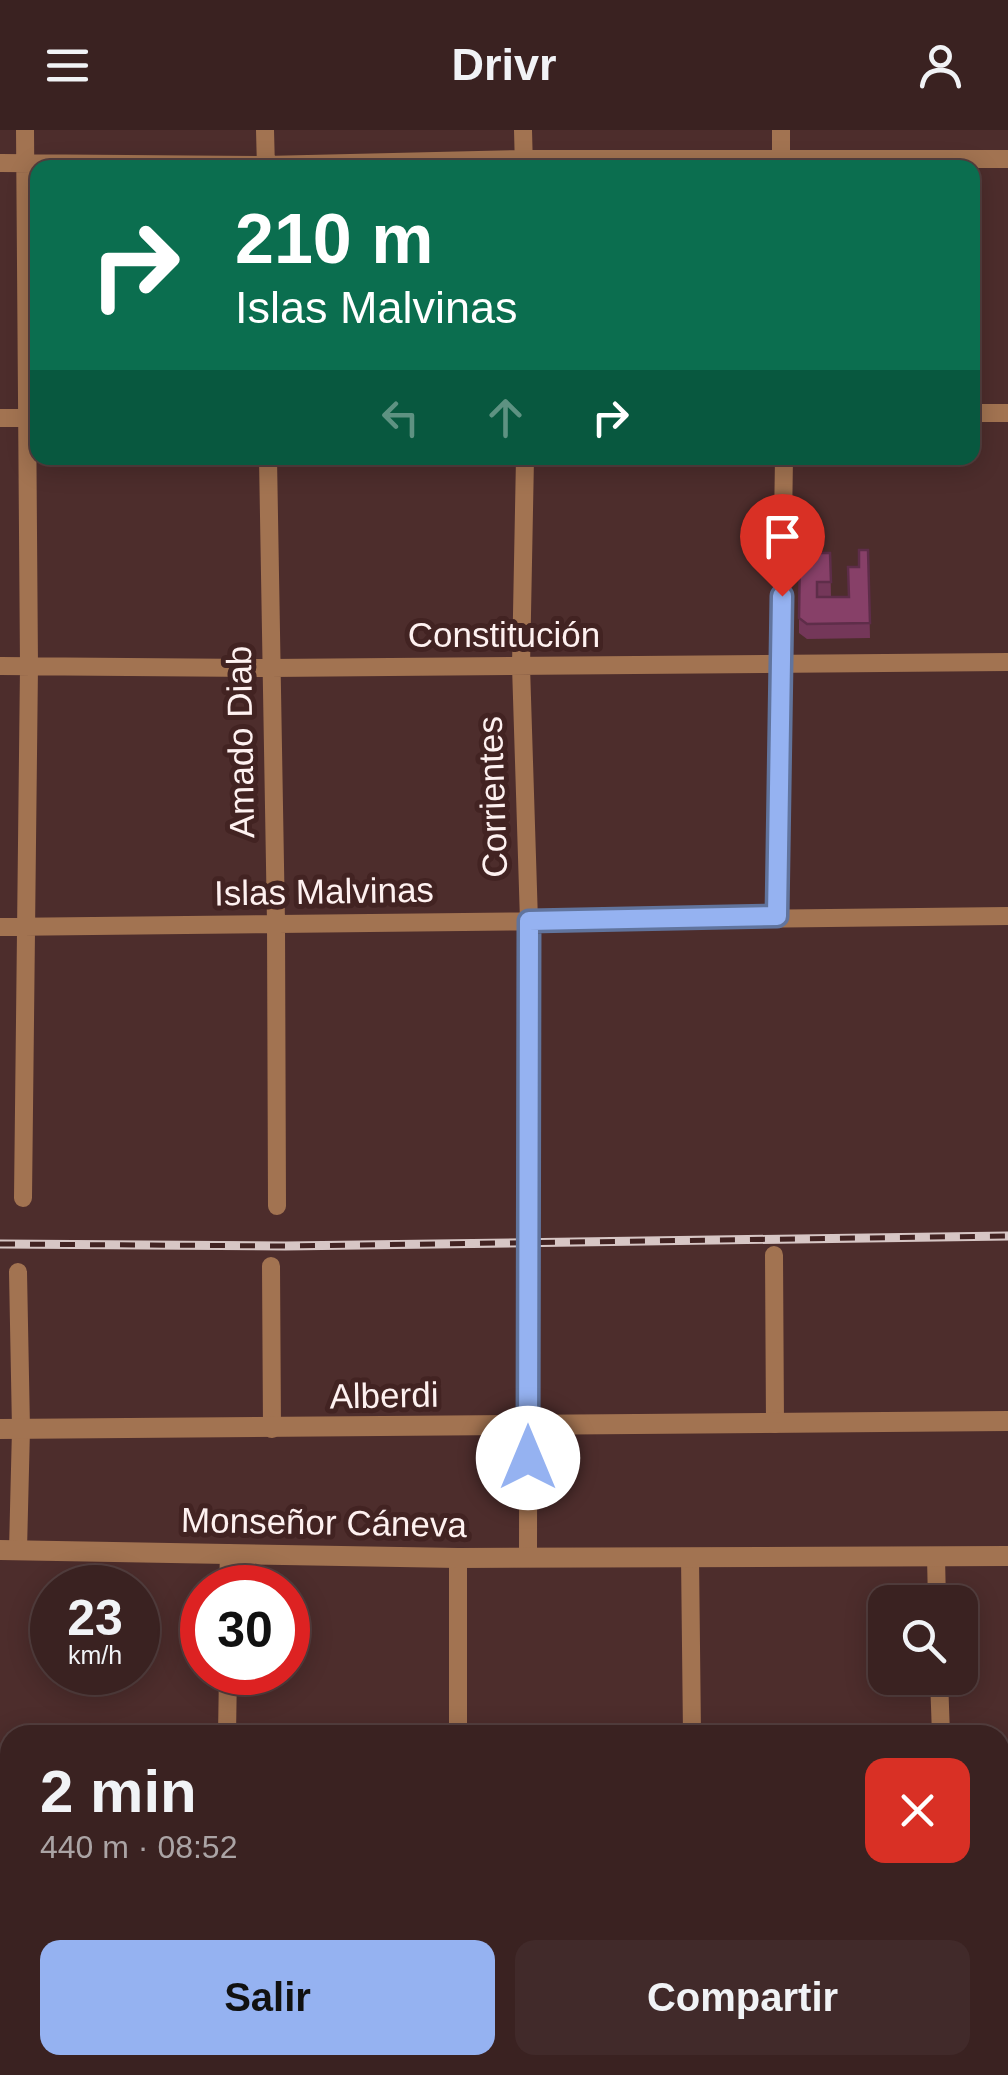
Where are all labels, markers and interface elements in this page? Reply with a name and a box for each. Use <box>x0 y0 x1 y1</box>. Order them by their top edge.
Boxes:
icon: menu <box>40 38 95 93</box>
icon: person <box>913 38 968 93</box>
text: Drivr <box>451 39 557 90</box>
icon: right <box>70 200 200 330</box>
text: 210 m <box>235 200 433 278</box>
text: Islas Malvinas <box>235 282 518 333</box>
icon: left <box>373 390 428 445</box>
icon: ahead <box>478 390 533 445</box>
icon: right <box>583 390 638 445</box>
pin <box>740 494 825 597</box>
icon: arrive <box>755 509 810 564</box>
street label: Constitución <box>408 615 600 654</box>
street label: Amado Diab <box>219 645 261 839</box>
street label: Corrientes <box>470 716 514 878</box>
street label: Islas Malvinas <box>214 870 434 912</box>
street label: Alberdi <box>329 1375 439 1415</box>
position arrow <box>476 1406 580 1510</box>
street label: Monseñor Cáneva <box>181 1500 468 1544</box>
speed limit sign: 30 <box>180 1565 310 1695</box>
map controls <box>868 1585 978 1695</box>
button: search <box>868 1585 978 1695</box>
text: 23 <box>67 1590 123 1646</box>
text: km/h <box>68 1641 122 1669</box>
text: 2 min <box>40 1758 197 1825</box>
button: close <box>865 1758 970 1863</box>
text: 440 m · 08:52 <box>40 1829 237 1865</box>
button: Salir <box>40 1940 495 2055</box>
button: Compartir <box>515 1940 970 2055</box>

